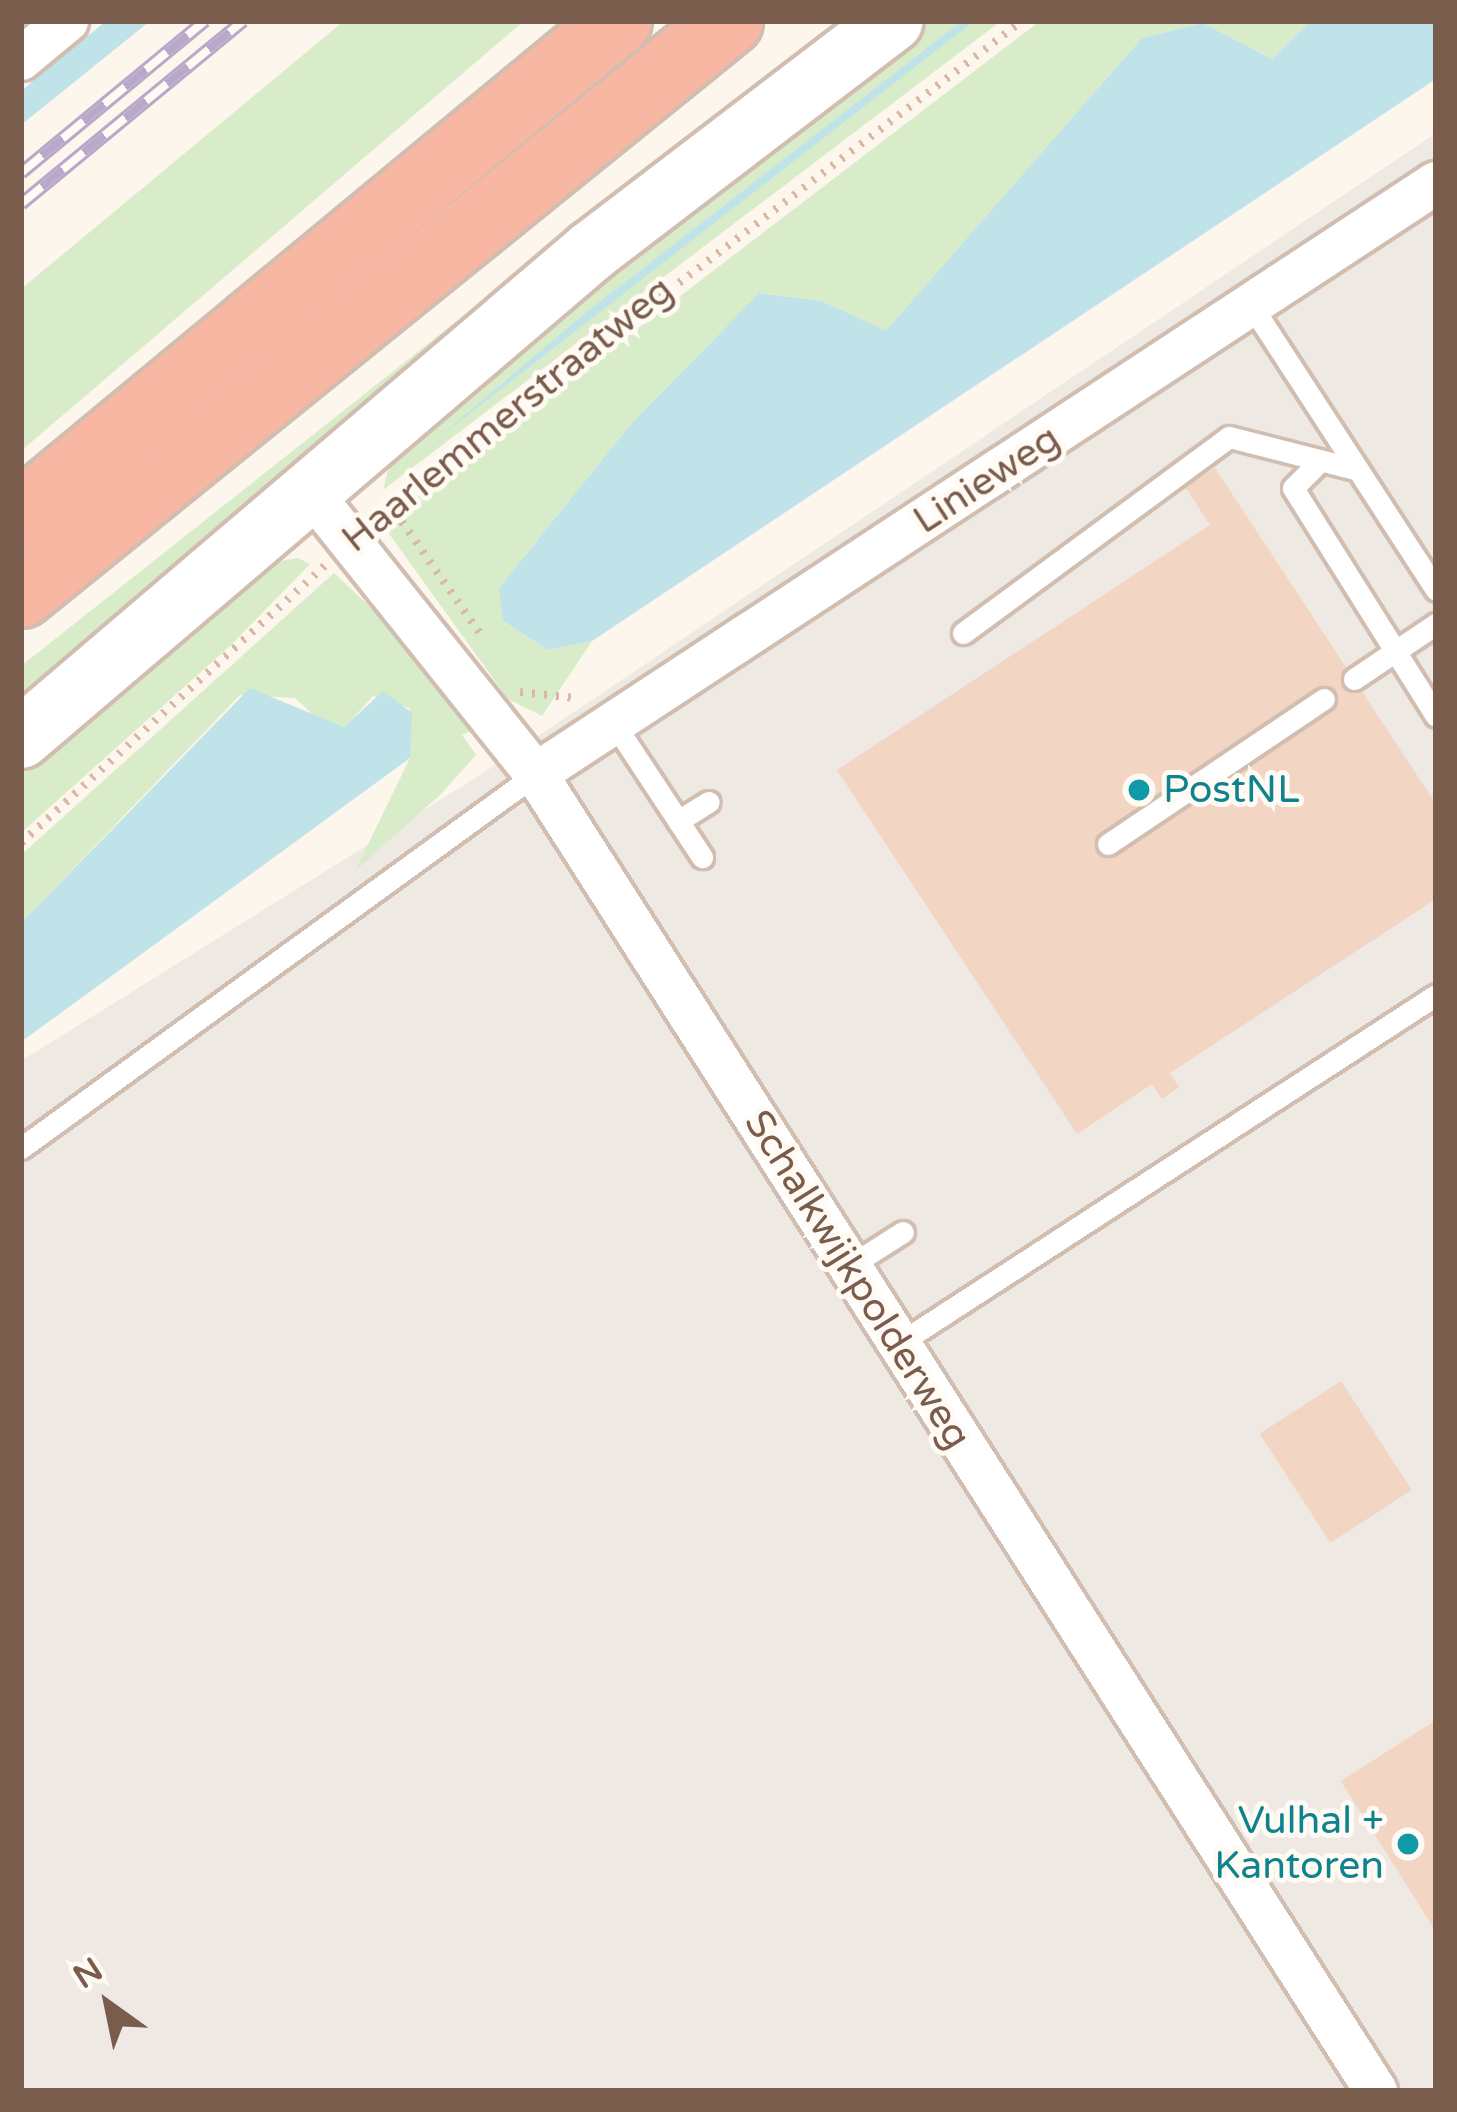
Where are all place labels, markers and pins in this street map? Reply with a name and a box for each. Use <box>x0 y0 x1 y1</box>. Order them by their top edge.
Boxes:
place label: PostNL <box>1163 767 1300 813</box>
marker: PostNL <box>1126 777 1152 803</box>
place label: Vulhal + Kantoren <box>1214 1799 1384 1890</box>
marker: Vulhal + Kantoren <box>1395 1831 1421 1857</box>

